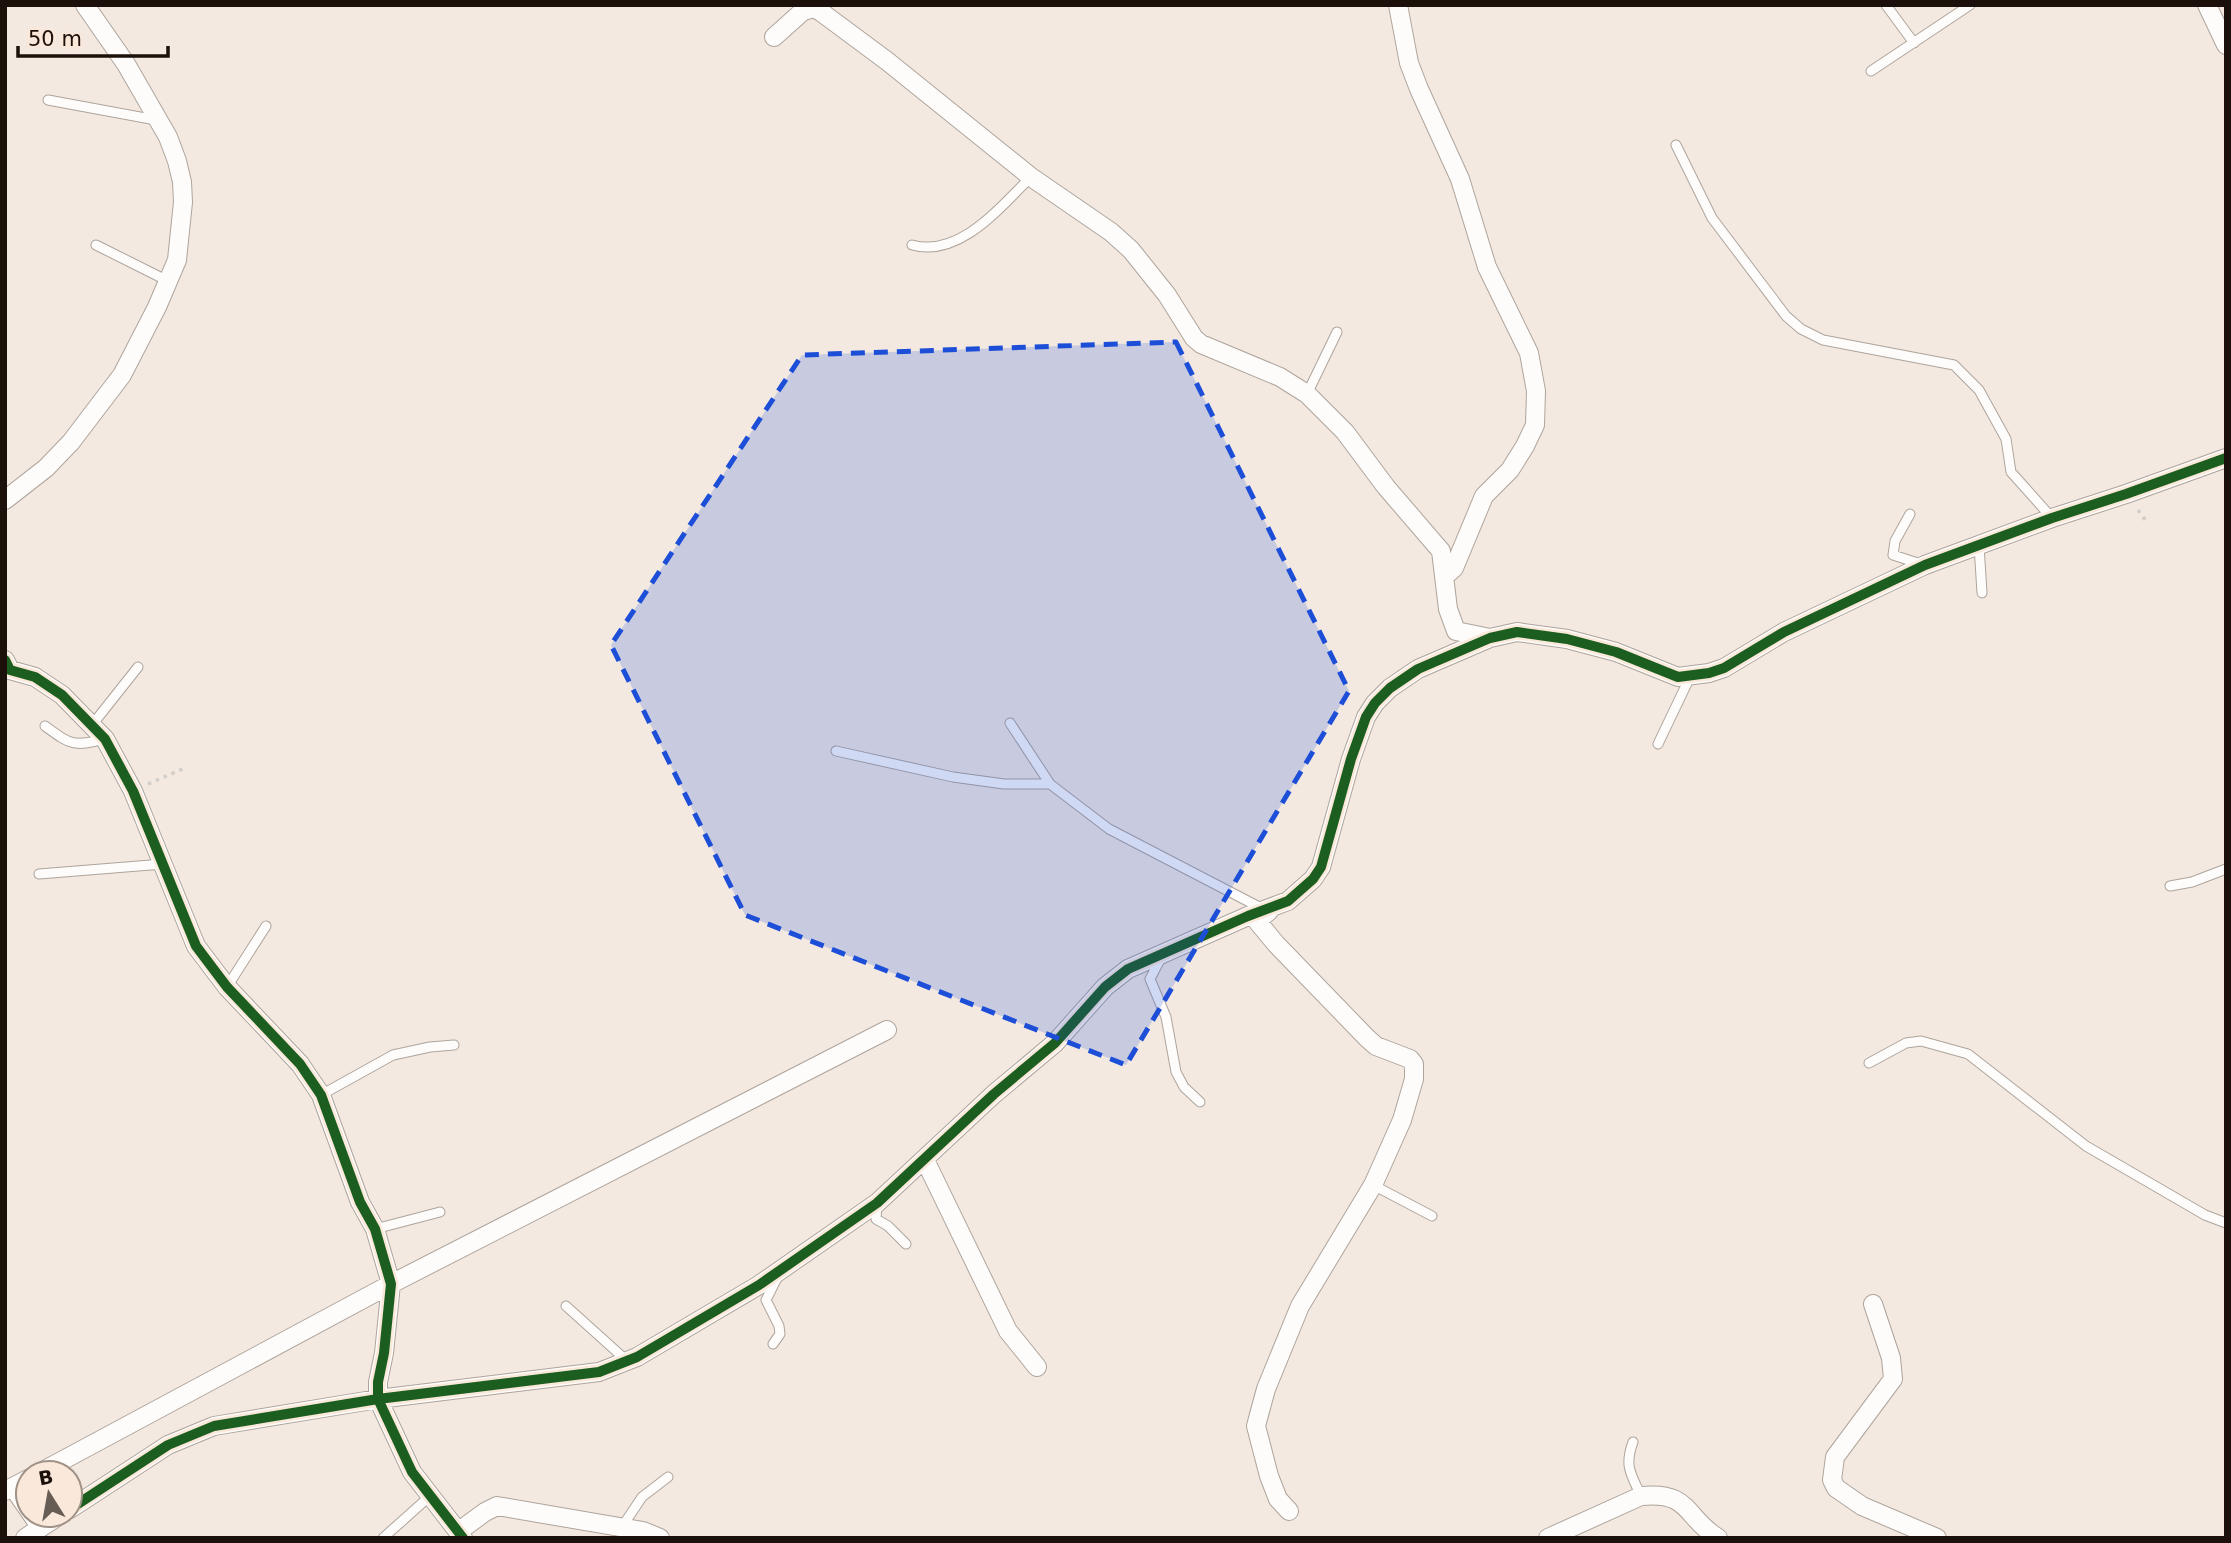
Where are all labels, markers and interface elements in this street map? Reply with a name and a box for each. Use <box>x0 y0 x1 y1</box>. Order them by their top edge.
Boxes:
scale bar <box>18 14 168 58</box>
text: 50 m <box>28 27 82 51</box>
north arrow <box>14 1459 84 1529</box>
text: B <box>37 1465 55 1489</box>

